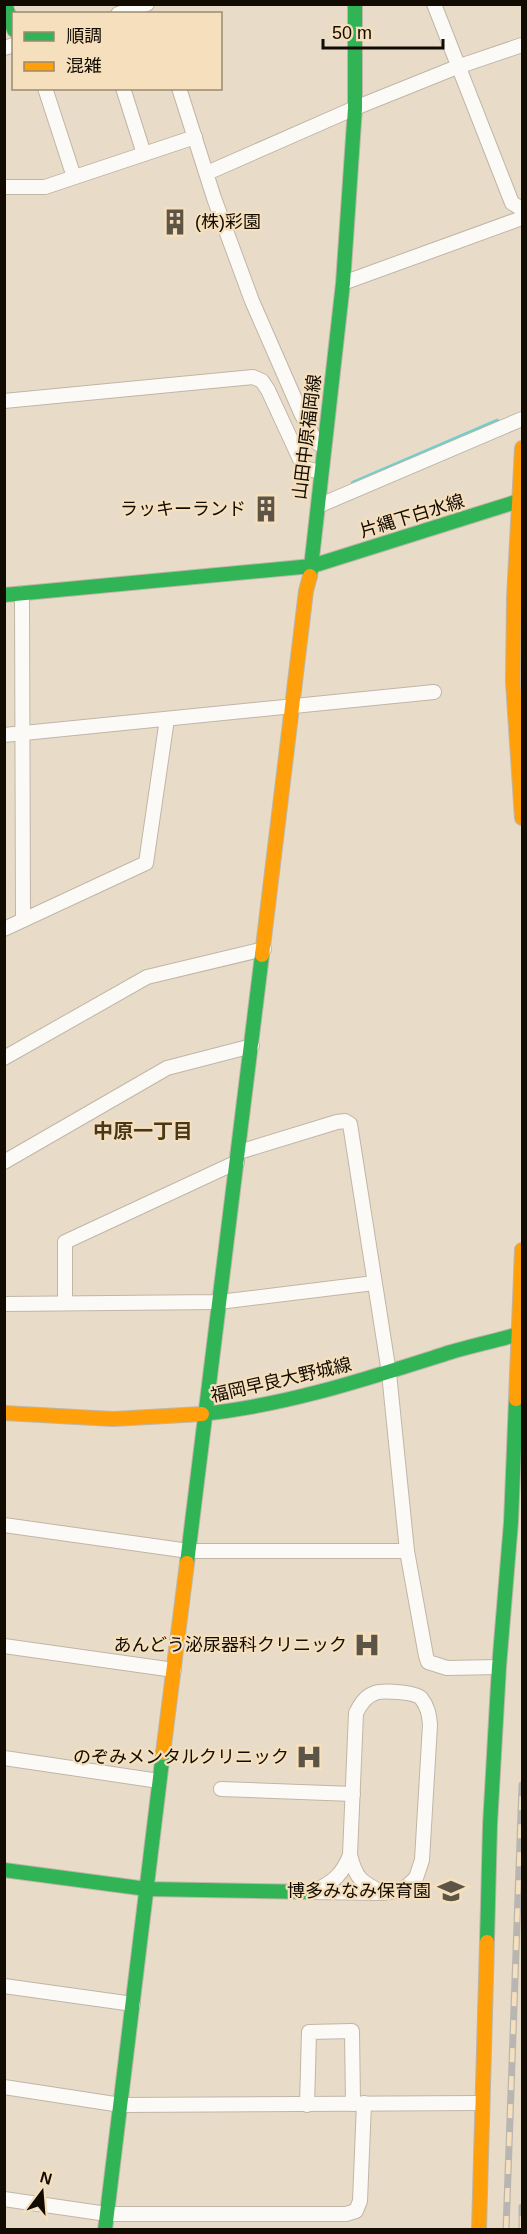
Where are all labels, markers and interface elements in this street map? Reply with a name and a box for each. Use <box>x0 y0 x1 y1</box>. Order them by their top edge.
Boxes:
legend <box>12 12 222 90</box>
scale bar <box>323 12 443 50</box>
text: 50 m <box>332 23 372 43</box>
text: 順調 <box>66 26 102 46</box>
text: 混雑 <box>66 56 102 76</box>
building icon: (株)彩園 <box>160 207 190 237</box>
place label: (株)彩園 <box>195 212 261 232</box>
street label: 山田中原福岡線 <box>289 373 325 501</box>
street label: 片縄下白水線 <box>357 491 467 541</box>
building icon: ラッキーランド <box>251 494 281 524</box>
place label: ラッキーランド <box>120 499 246 519</box>
district label: 中原一丁目 <box>93 1120 193 1142</box>
street label: 福岡早良大野城線 <box>209 1354 353 1406</box>
hospital icon: あんどう泌尿器科クリニック <box>352 1630 382 1660</box>
place label: あんどう泌尿器科クリニック <box>114 1635 347 1655</box>
hospital icon: のぞみメンタルクリニック <box>294 1742 324 1772</box>
place label: のぞみメンタルクリニック <box>73 1747 289 1767</box>
school or university icon: 博多みなみ保育園 <box>436 1876 466 1906</box>
place label: 博多みなみ保育園 <box>287 1881 431 1901</box>
north arrow <box>12 2162 72 2222</box>
text: N <box>38 2168 54 2188</box>

